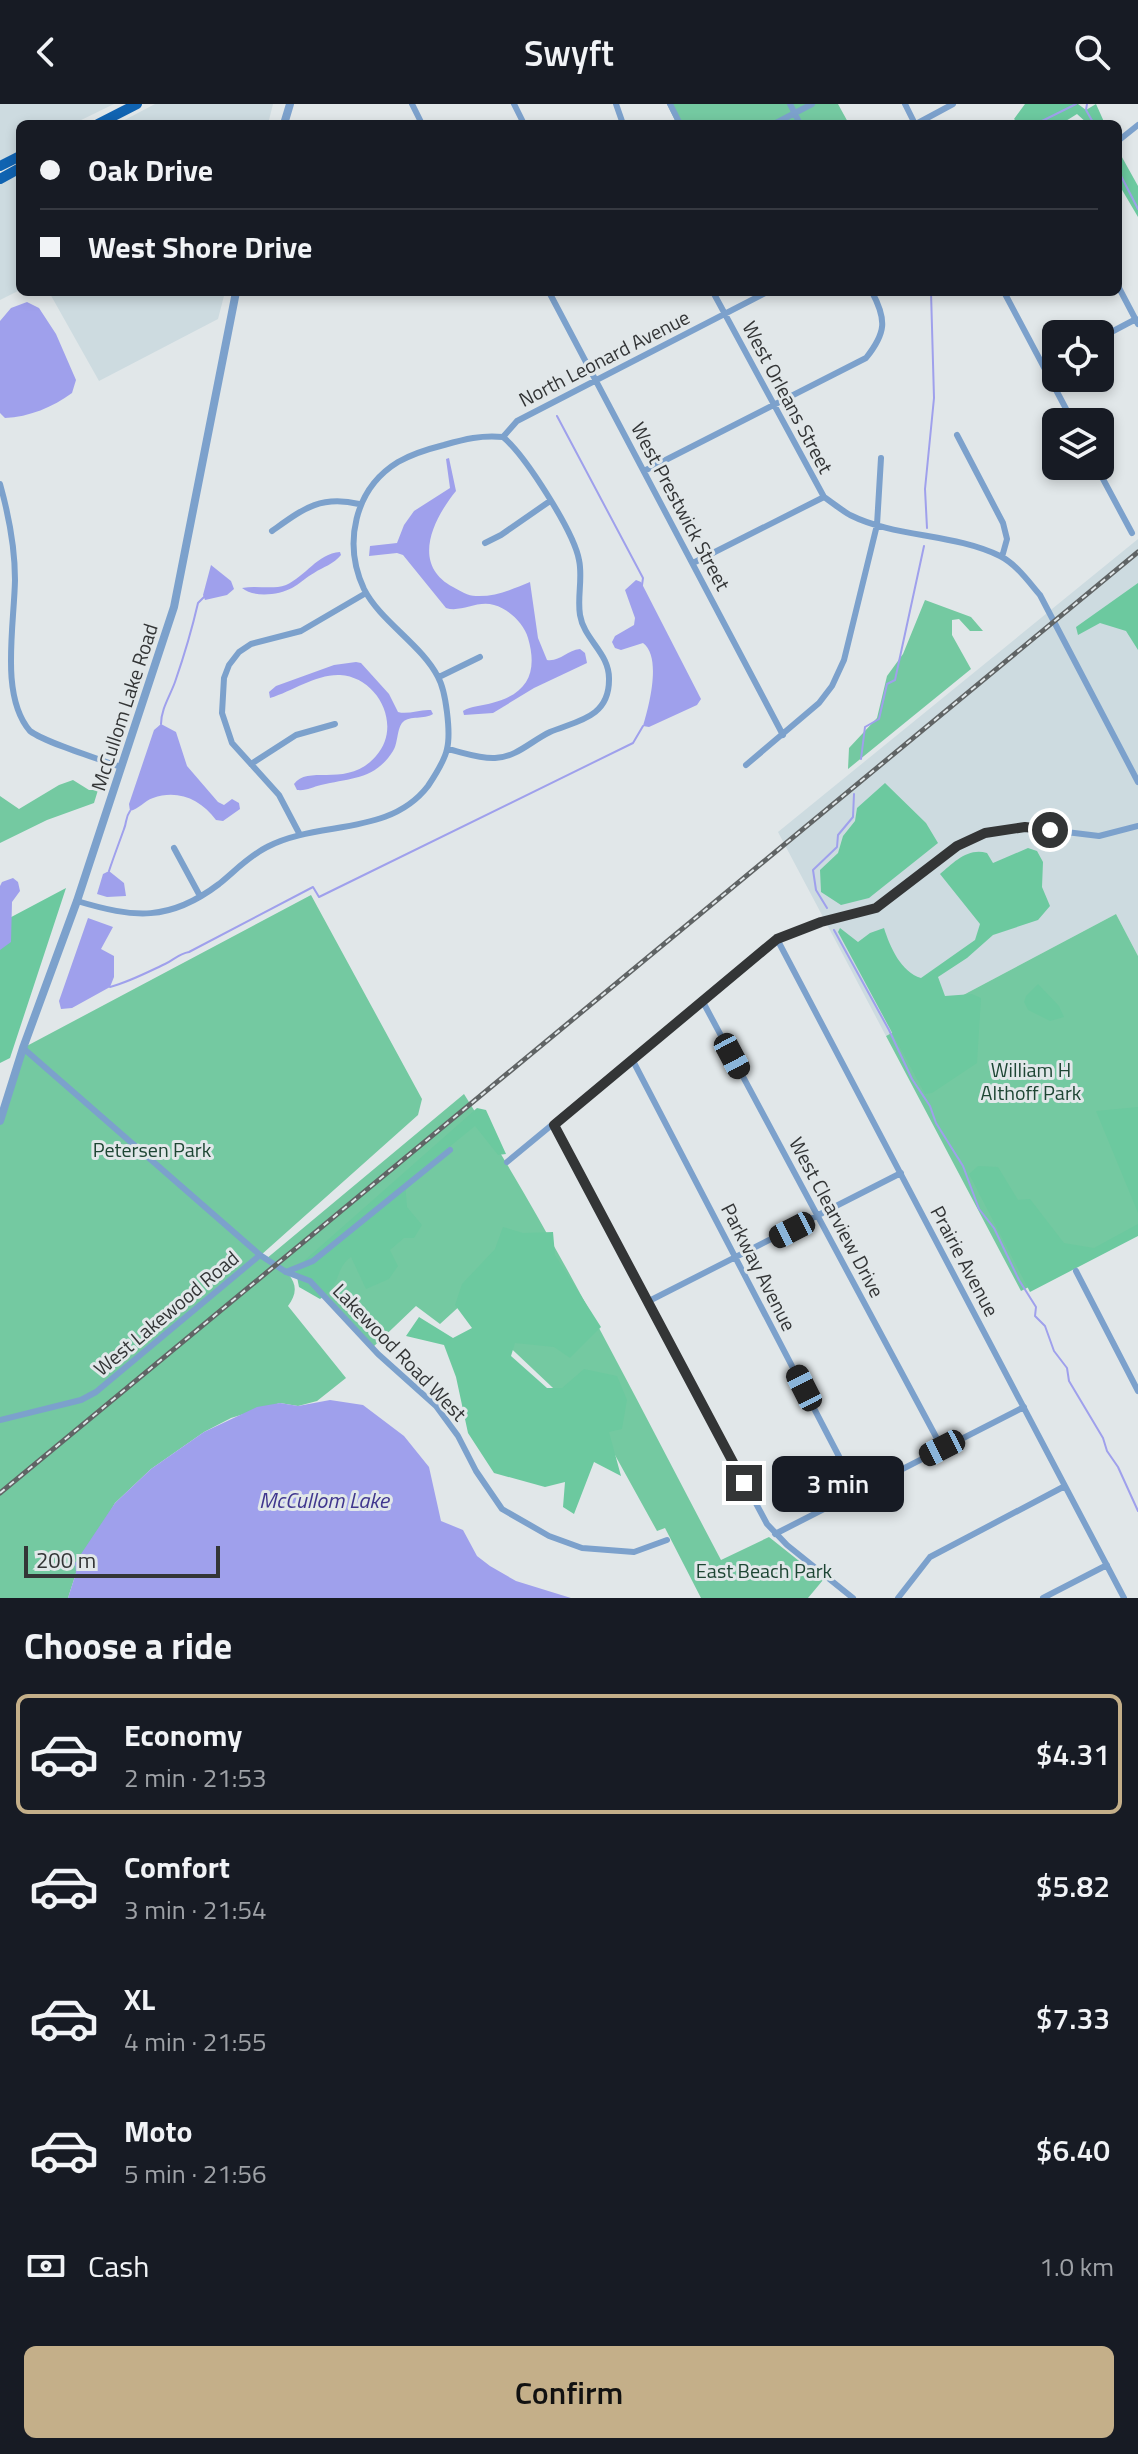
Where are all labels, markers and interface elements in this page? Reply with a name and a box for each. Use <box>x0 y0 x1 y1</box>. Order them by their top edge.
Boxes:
text: Swyft <box>524 25 614 80</box>
icon: back <box>24 30 68 74</box>
icon: search <box>1070 30 1114 74</box>
text: Oak Drive <box>88 147 213 193</box>
text: West Shore Drive <box>88 224 312 270</box>
street label: North Leonard Avenue <box>513 301 695 415</box>
street label: West Orleans Street <box>735 315 841 479</box>
map controls <box>1042 320 1114 480</box>
button: locate <box>1042 320 1114 392</box>
button: layers <box>1042 408 1114 480</box>
street label: West Prestwick Street <box>623 416 739 596</box>
street label: McCullom Lake Road <box>82 619 166 795</box>
route start <box>1032 812 1068 848</box>
car <box>710 1029 754 1083</box>
park label: William H Althoff Park <box>981 1054 1082 1108</box>
street label: West Clearview Drive <box>782 1131 892 1303</box>
park label: Petersen Park <box>93 1134 212 1165</box>
street label: Parkway Avenue <box>713 1198 805 1336</box>
street label: Prairie Avenue <box>923 1200 1007 1322</box>
car <box>765 1208 819 1252</box>
street label: West Lakewood Road <box>86 1243 246 1383</box>
street label: Lakewood Road West <box>326 1276 474 1428</box>
car <box>782 1361 826 1415</box>
car <box>915 1426 969 1470</box>
callout: 3 min <box>772 1455 904 1511</box>
text: 3 min <box>807 1464 869 1503</box>
route end <box>726 1465 762 1501</box>
water label: McCullom Lake <box>259 1483 391 1517</box>
scale bar <box>24 1542 220 1578</box>
text: 200 m <box>36 1543 96 1577</box>
park label: East Beach Park <box>696 1555 833 1586</box>
text: Choose a ride <box>24 1618 232 1673</box>
text: Economy <box>124 1712 242 1758</box>
icon: car <box>28 1718 100 1790</box>
text: $4.31 <box>1036 1731 1110 1777</box>
text: 2 min · 21:53 <box>124 1758 267 1797</box>
text: Comfort <box>124 1844 230 1890</box>
icon: car <box>28 1850 100 1922</box>
text: $5.82 <box>1036 1863 1110 1909</box>
text: 3 min · 21:54 <box>124 1890 267 1929</box>
text: XL <box>124 1976 155 2022</box>
icon: car <box>28 1982 100 2054</box>
text: $7.33 <box>1036 1995 1110 2041</box>
text: 4 min · 21:55 <box>124 2022 267 2061</box>
text: Moto <box>124 2108 192 2154</box>
icon: car <box>28 2114 100 2186</box>
text: $6.40 <box>1036 2127 1110 2173</box>
text: 5 min · 21:56 <box>124 2154 267 2193</box>
text: Cash <box>88 2243 149 2289</box>
icon: cash <box>24 2244 68 2288</box>
text: 1.0 km <box>1039 2247 1114 2286</box>
button: Confirm <box>24 2346 1114 2438</box>

